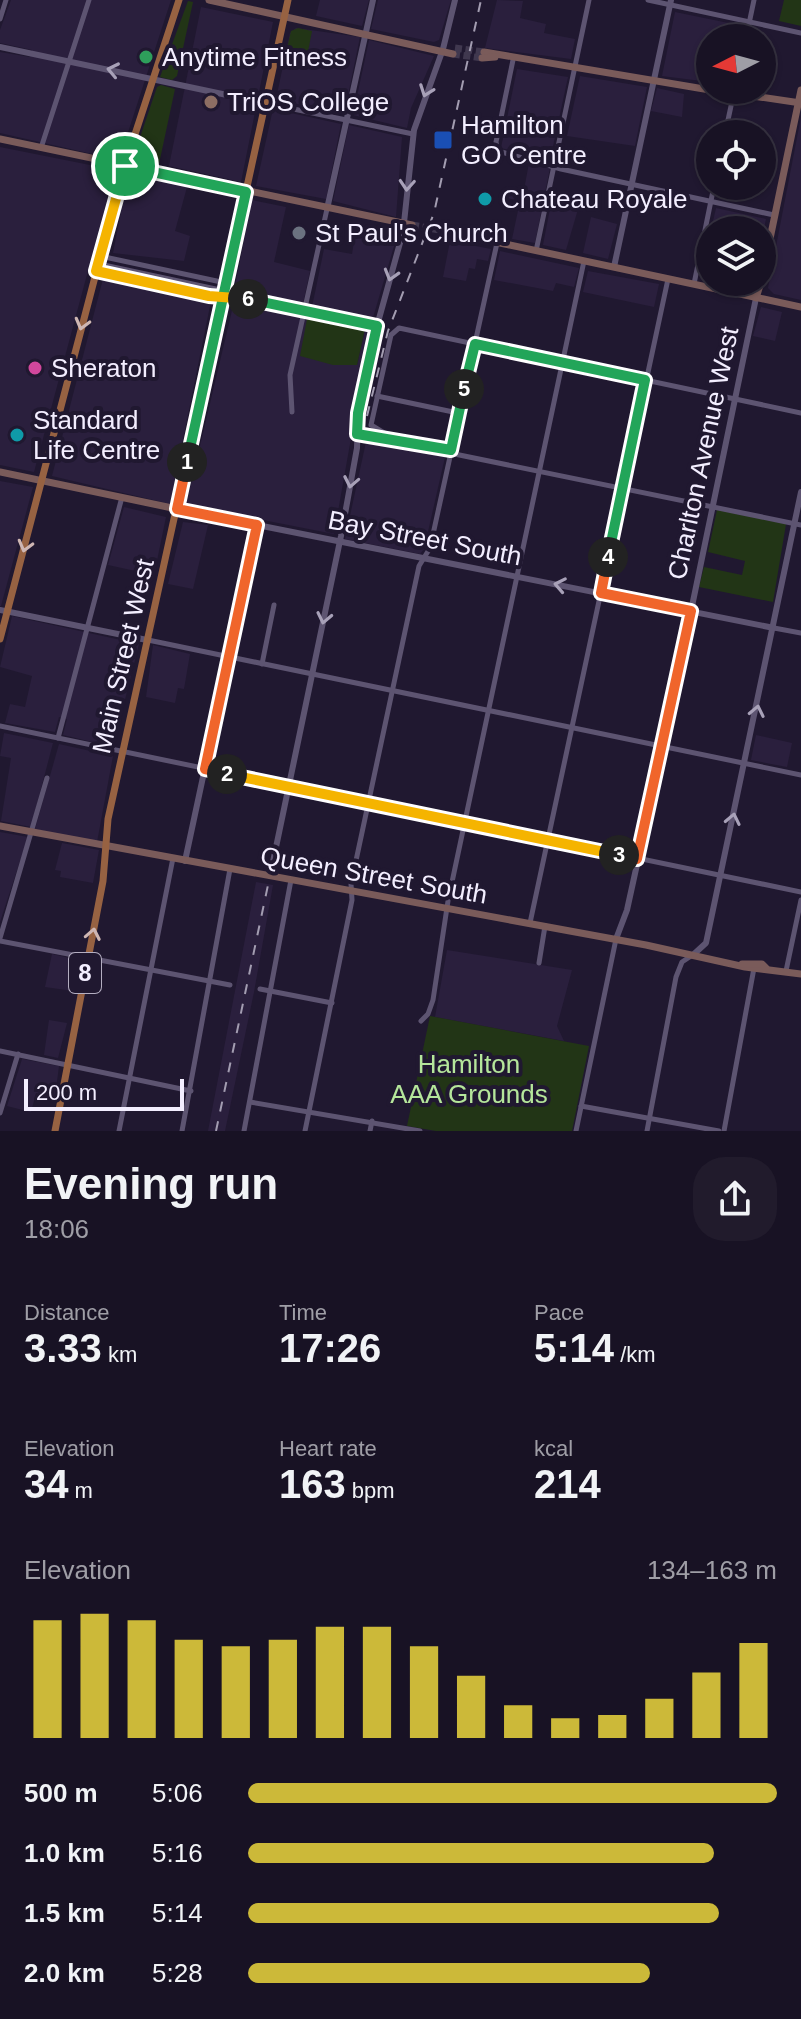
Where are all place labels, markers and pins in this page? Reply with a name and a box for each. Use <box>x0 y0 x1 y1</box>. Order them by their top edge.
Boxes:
place label: Anytime Fitness <box>162 42 347 72</box>
marker: Anytime Fitness <box>137 48 155 66</box>
place label: TriOS College <box>227 87 389 117</box>
marker: TriOS College <box>202 93 220 111</box>
place label: Hamilton GO Centre <box>461 110 587 170</box>
marker: Hamilton GO Centre <box>432 129 454 151</box>
pin <box>91 132 159 200</box>
place label: Chateau Royale <box>501 184 687 214</box>
marker: Chateau Royale <box>476 190 494 208</box>
place label: St Paul's Church <box>315 218 508 248</box>
marker: St Paul's Church <box>290 224 308 242</box>
pin: 6 <box>228 279 268 319</box>
place label: Sheraton <box>51 353 157 383</box>
marker: Sheraton <box>26 359 44 377</box>
pin: 5 <box>444 369 484 409</box>
place label: Standard Life Centre <box>33 405 160 465</box>
marker: Standard Life Centre <box>8 426 26 444</box>
pin: 1 <box>167 442 207 482</box>
pin: 4 <box>588 537 628 577</box>
pin: 2 <box>207 754 247 794</box>
pin: 3 <box>599 835 639 875</box>

